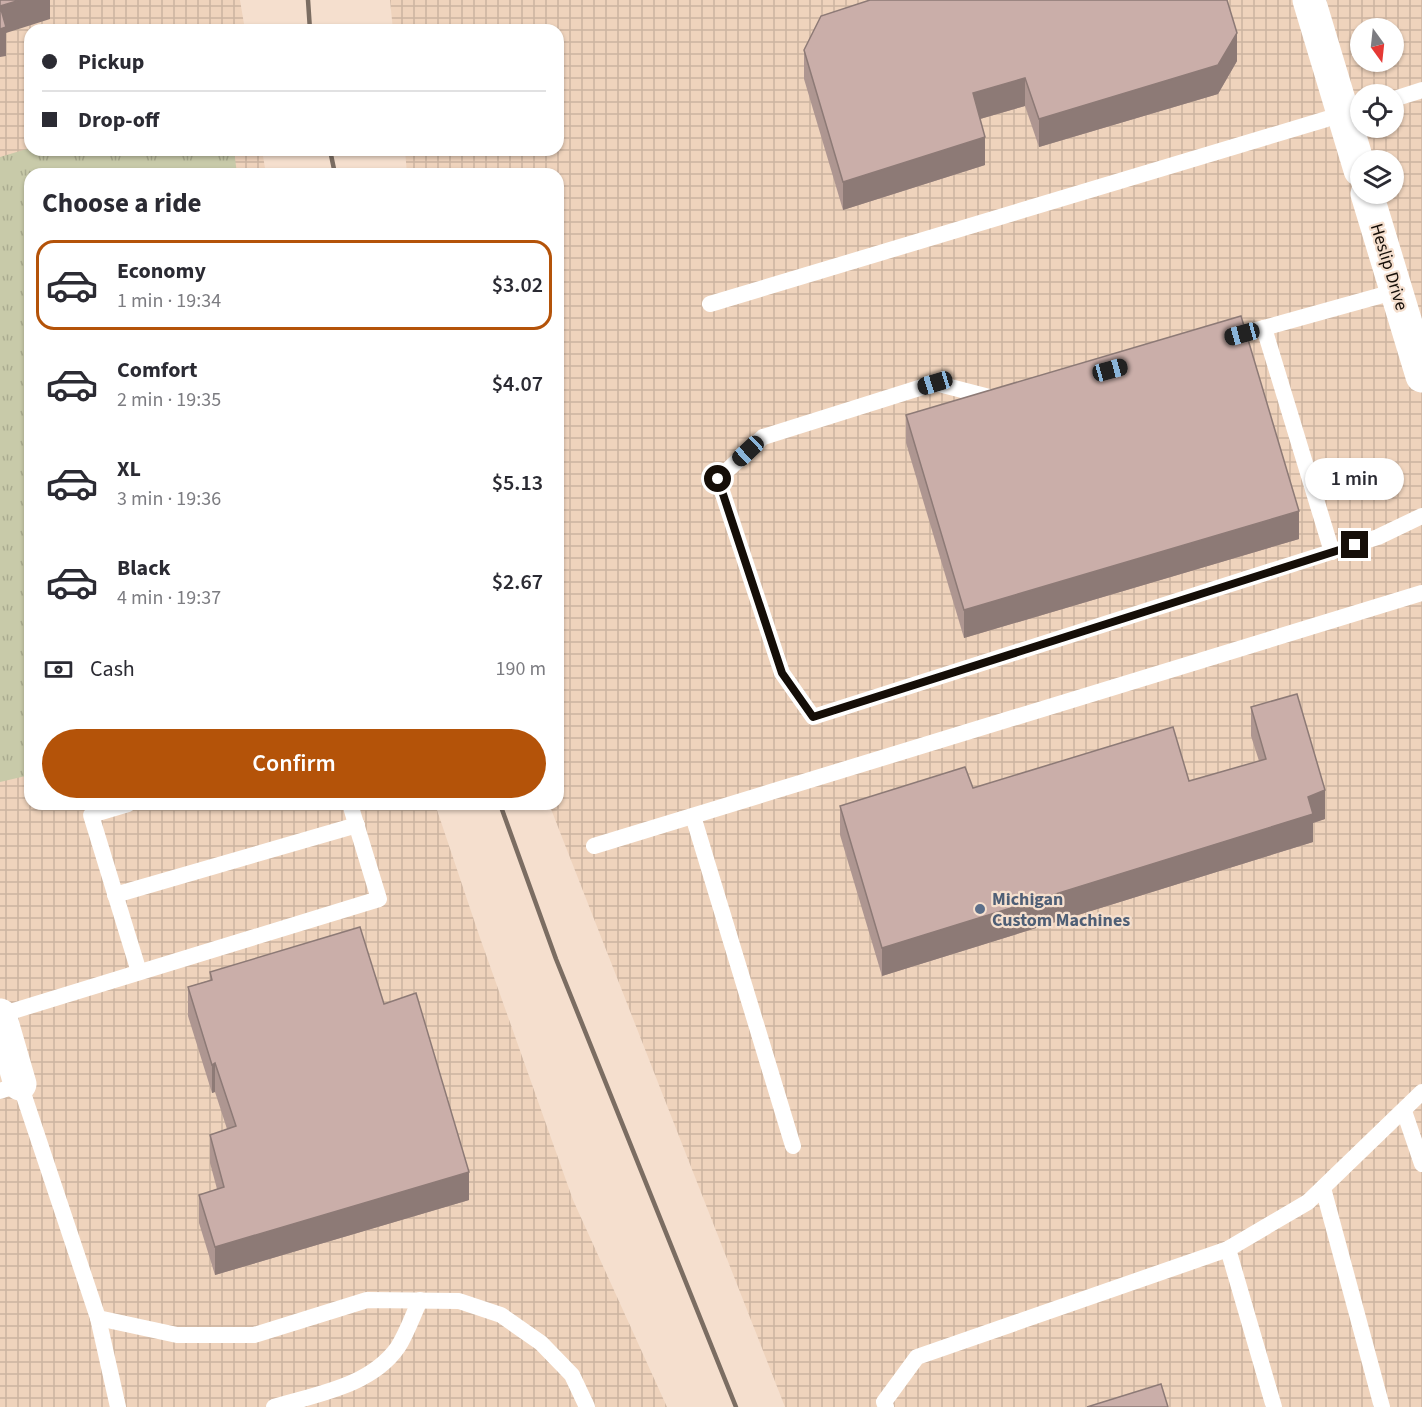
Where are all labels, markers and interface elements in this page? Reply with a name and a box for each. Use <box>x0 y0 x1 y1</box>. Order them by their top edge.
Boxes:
north arrow <box>1350 18 1404 72</box>
map controls <box>1350 18 1404 204</box>
text: Pickup <box>78 46 144 78</box>
button: locate <box>1350 84 1404 138</box>
text: Drop-off <box>78 104 159 136</box>
button: layers <box>1350 150 1404 204</box>
text: Choose a ride <box>42 184 202 223</box>
street label: Heslip Drive <box>1364 220 1414 314</box>
text: Economy <box>117 255 206 287</box>
icon: car <box>45 258 99 312</box>
text: $3.02 <box>492 269 543 301</box>
text: 1 min · 19:34 <box>117 287 221 315</box>
car <box>1222 321 1262 347</box>
text: Comfort <box>117 354 198 386</box>
icon: car <box>45 357 99 411</box>
car <box>1090 357 1130 383</box>
text: $4.07 <box>492 368 543 400</box>
car <box>915 369 955 397</box>
text: 2 min · 19:35 <box>117 386 221 414</box>
car <box>729 432 767 470</box>
text: XL <box>117 453 141 485</box>
icon: car <box>45 456 99 510</box>
callout: 1 min <box>1306 458 1404 500</box>
route start <box>704 465 731 492</box>
text: 1 min <box>1331 465 1378 493</box>
text: $5.13 <box>492 467 543 499</box>
text: 3 min · 19:36 <box>117 485 221 513</box>
route end <box>1341 531 1368 558</box>
text: Black <box>117 552 171 584</box>
icon: car <box>45 555 99 609</box>
text: $2.67 <box>492 566 543 598</box>
text: 4 min · 19:37 <box>117 584 221 612</box>
icon: cash <box>42 653 75 686</box>
text: Cash <box>90 653 135 685</box>
text: 190 m <box>496 655 546 683</box>
button: Confirm <box>42 729 546 798</box>
place label: Michigan Custom Machines <box>992 887 1130 933</box>
marker: Michigan Custom Machines <box>973 902 987 916</box>

